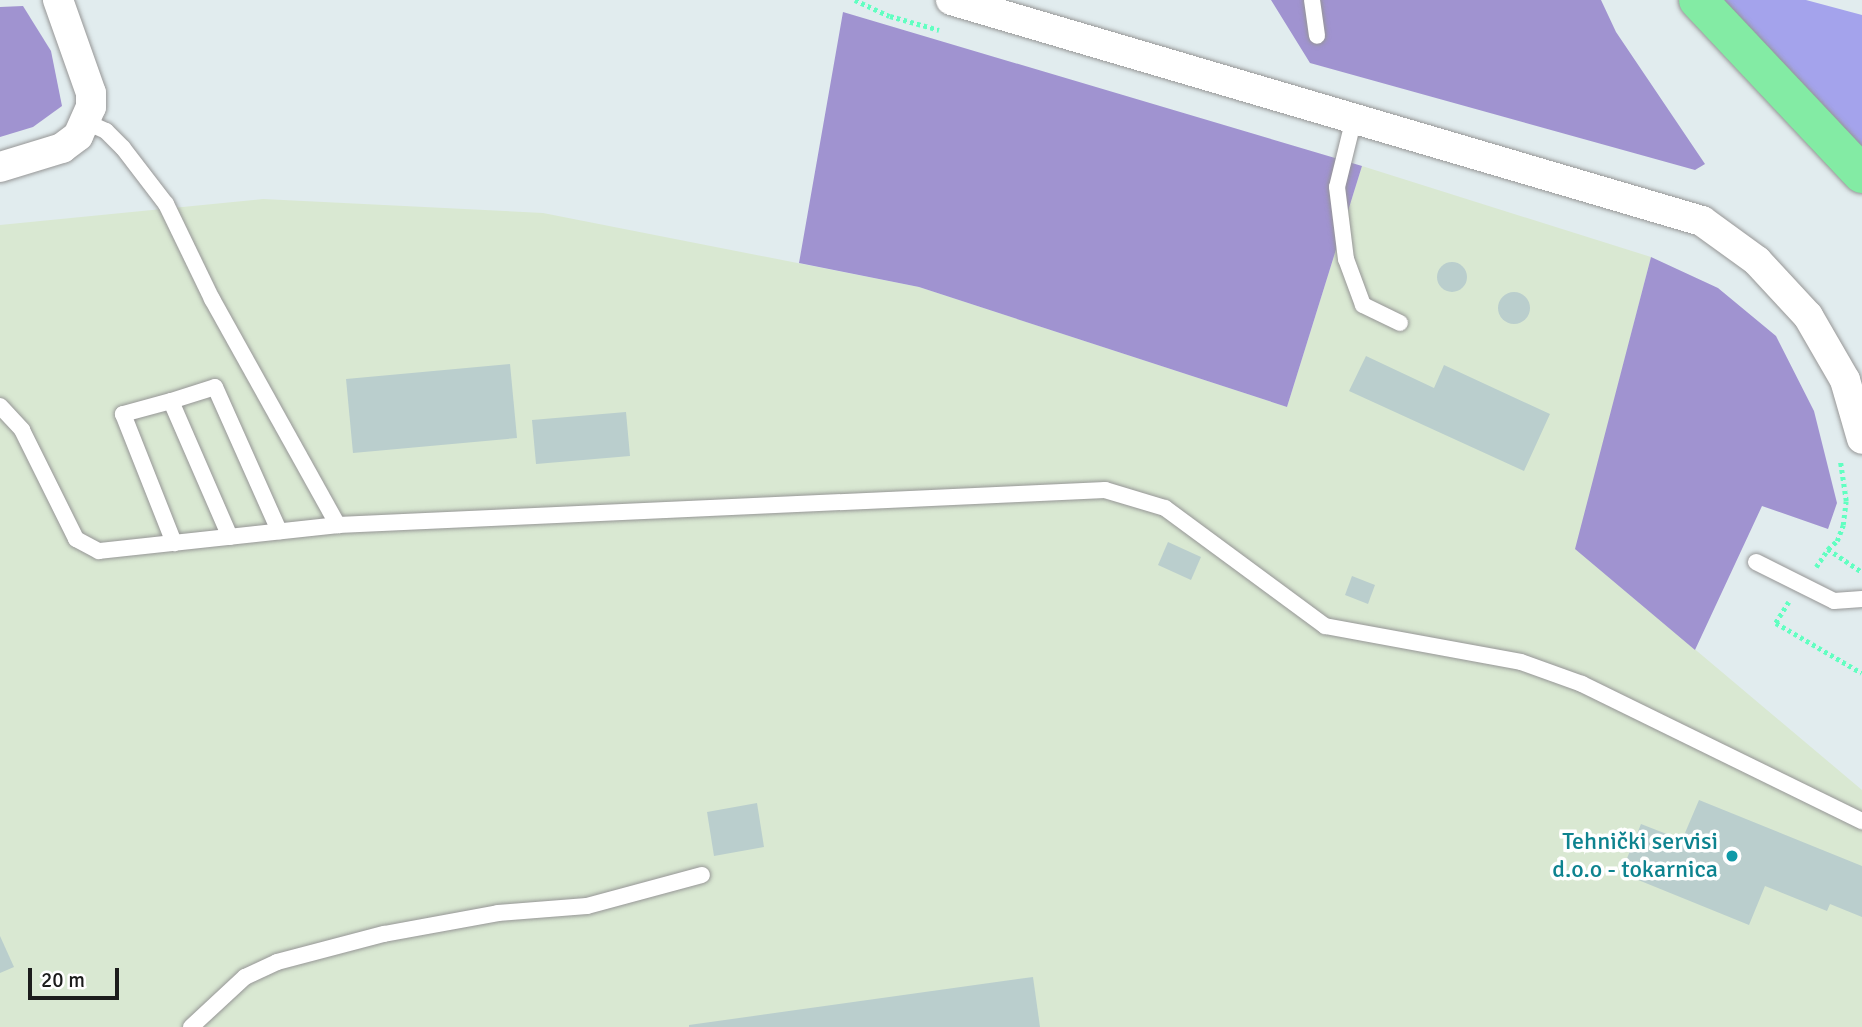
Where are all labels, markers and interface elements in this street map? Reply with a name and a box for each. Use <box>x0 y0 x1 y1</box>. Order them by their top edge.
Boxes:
place label: Tehnički servisi d.o.o - tokarnica <box>1552 828 1718 884</box>
marker: Tehnički servisi d.o.o - tokarnica <box>1724 848 1740 864</box>
scale bar <box>32 954 122 998</box>
text: 20 m <box>41 967 85 993</box>

